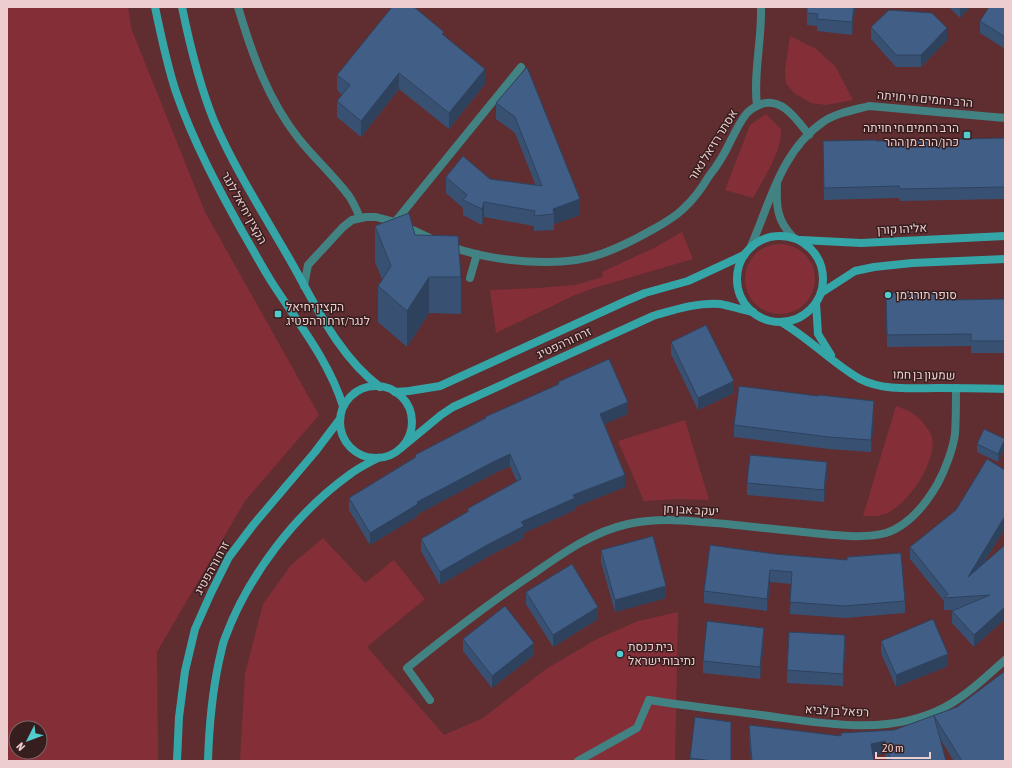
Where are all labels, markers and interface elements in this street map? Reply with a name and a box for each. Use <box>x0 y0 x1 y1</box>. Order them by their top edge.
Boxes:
street label: הרב רחמים חי חויתה <box>877 88 973 110</box>
street label: אסתר רזיאל נאור <box>686 107 741 183</box>
place label: הרב רחמים חי חויתה כהן/הרב מן ההר <box>863 121 959 149</box>
marker: הרב רחמים חי חויתה כהן/הרב מן ההר <box>962 130 972 140</box>
street label: הקצין יחיאל לנגר <box>218 169 270 247</box>
street label: אליהו קורן <box>877 221 928 237</box>
place label: סופר תורג'מן <box>896 288 957 302</box>
marker: סופר תורג'מן <box>883 290 893 300</box>
place label: הקצין יחיאל לנגר/זרח ורהפטיג <box>286 300 370 328</box>
marker: הקצין יחיאל לנגר/זרח ורהפטיג <box>273 309 283 319</box>
street label: זרח ורהפטיג <box>534 324 594 362</box>
street label: שמעון בן חמו <box>893 367 955 383</box>
street label: יעקב אבן חן <box>663 502 719 518</box>
street label: זרח ורהפטיג <box>192 539 232 597</box>
place label: בית כנסת נתיבות ישראל <box>628 640 695 668</box>
marker: בית כנסת נתיבות ישראל <box>615 649 625 659</box>
street label: רפאל בן לביא <box>805 702 869 720</box>
north arrow <box>8 720 48 760</box>
scale bar <box>876 734 930 760</box>
text: N <box>14 740 27 753</box>
text: 20 m <box>882 741 904 755</box>

